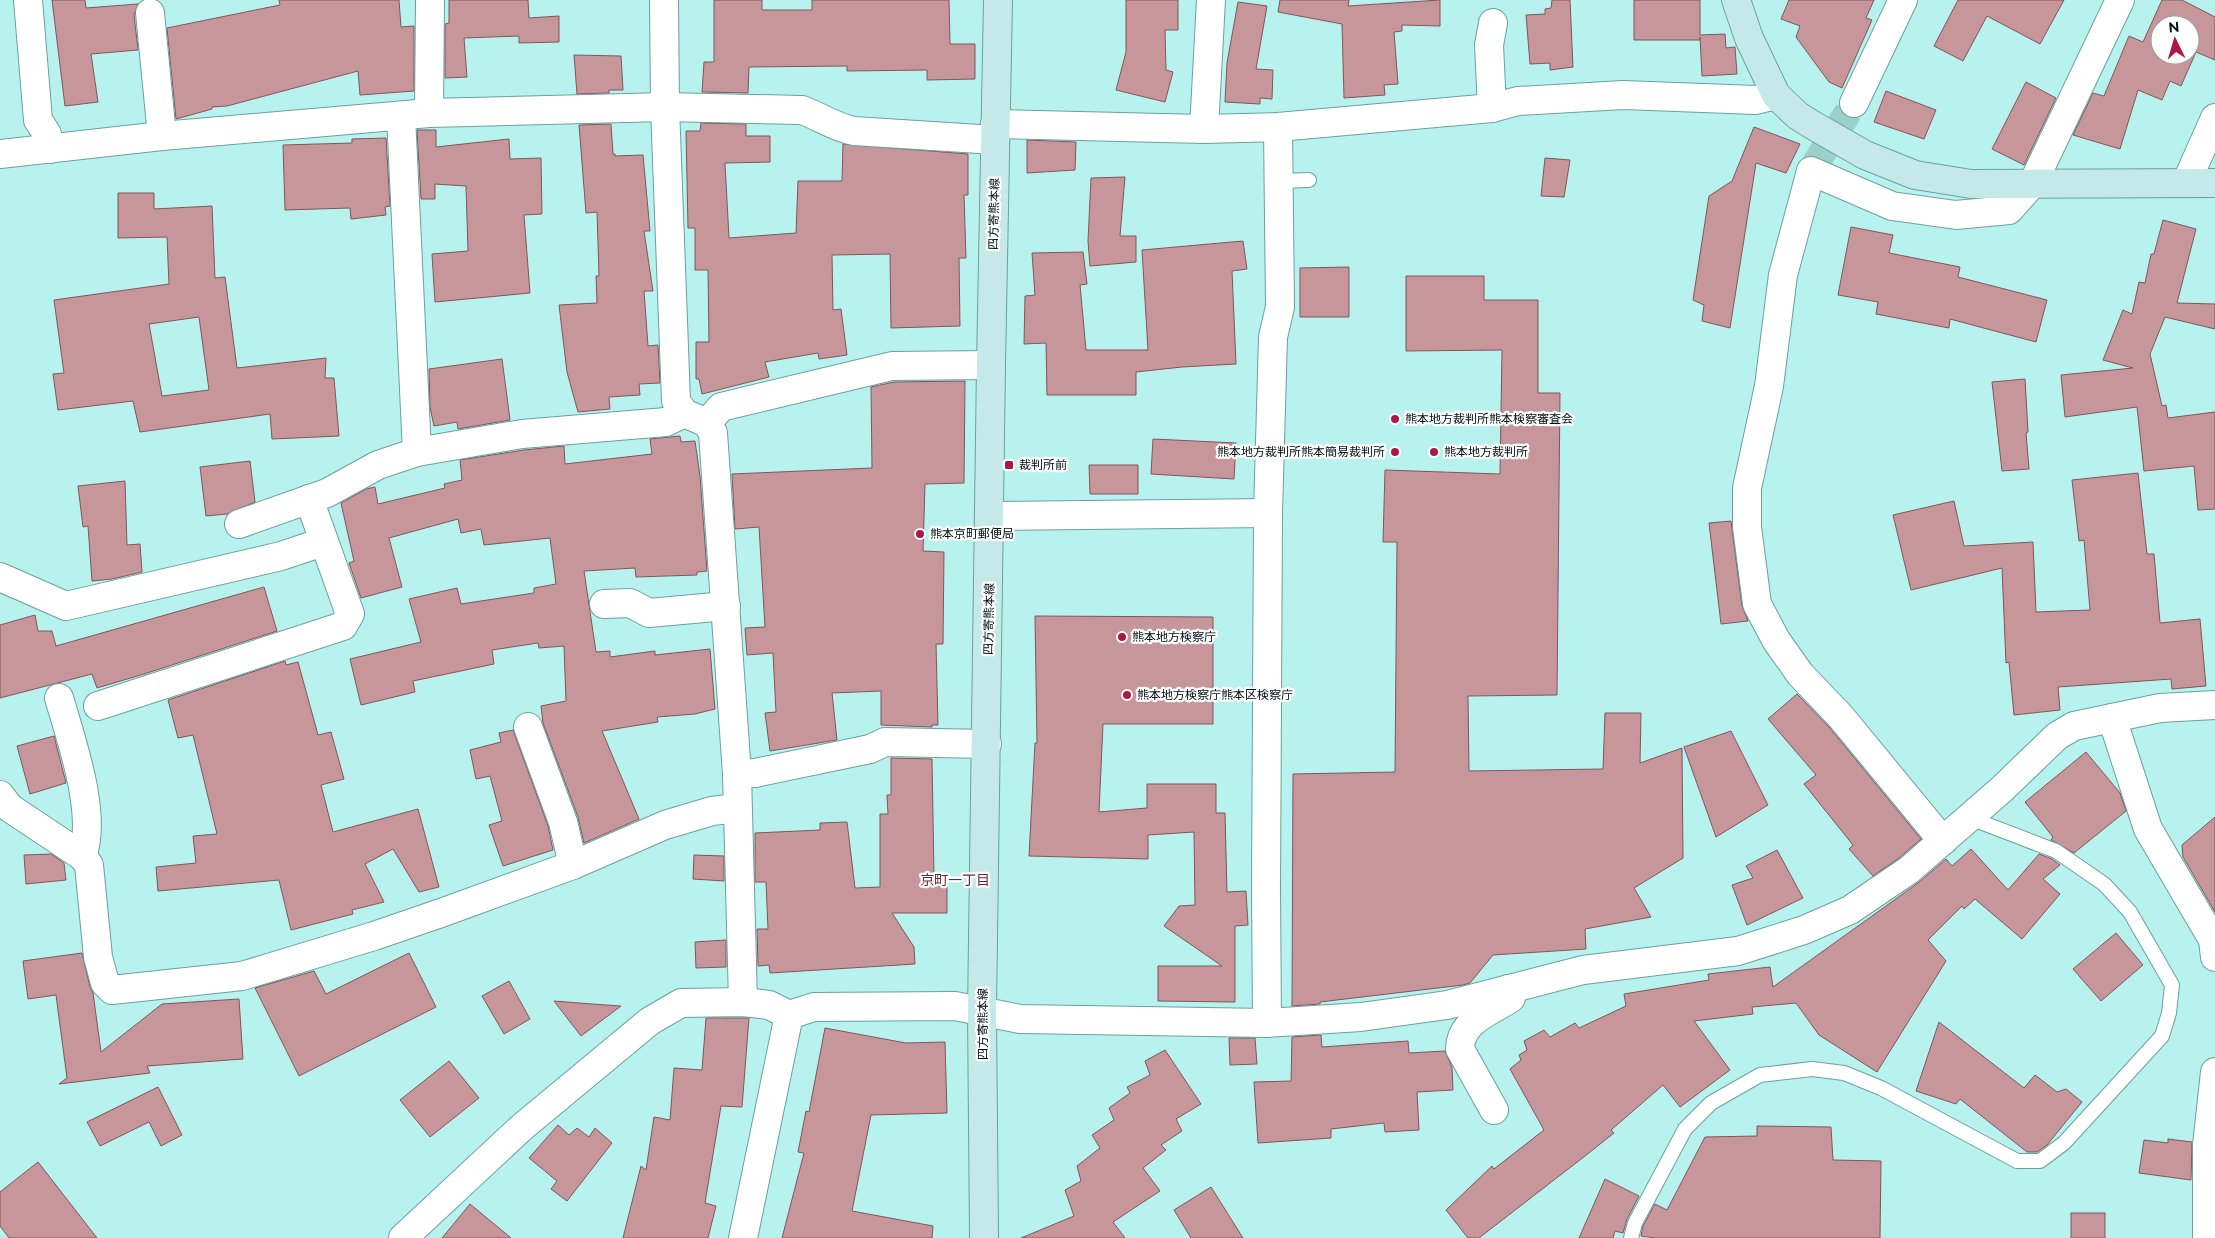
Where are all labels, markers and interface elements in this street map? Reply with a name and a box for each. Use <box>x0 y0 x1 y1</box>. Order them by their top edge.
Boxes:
north arrow <box>2150 15 2200 65</box>
text: N <box>2168 19 2180 35</box>
street label: 四方寄熊本線 <box>986 178 1002 250</box>
place label: 熊本地方裁判所熊本検察審査会 <box>1405 412 1573 426</box>
marker: 熊本地方裁判所熊本検察審査会 <box>1389 413 1401 425</box>
place label: 熊本地方裁判所熊本簡易裁判所 <box>1217 445 1385 459</box>
place label: 熊本地方裁判所 <box>1444 445 1528 459</box>
marker: 熊本地方裁判所熊本簡易裁判所 <box>1389 446 1401 458</box>
marker: 熊本地方裁判所 <box>1428 446 1440 458</box>
place label: 裁判所前 <box>1019 458 1067 472</box>
marker: 裁判所前 <box>1003 459 1015 471</box>
place label: 熊本京町郵便局 <box>930 527 1014 541</box>
marker: 熊本京町郵便局 <box>914 528 926 540</box>
street label: 四方寄熊本線 <box>981 583 997 655</box>
place label: 熊本地方検察庁 <box>1132 630 1216 644</box>
marker: 熊本地方検察庁 <box>1116 631 1128 643</box>
place label: 熊本地方検察庁熊本区検察庁 <box>1137 688 1293 702</box>
marker: 熊本地方検察庁熊本区検察庁 <box>1121 689 1133 701</box>
district label: 京町一丁目 <box>920 872 990 888</box>
street label: 四方寄熊本線 <box>976 988 990 1060</box>

